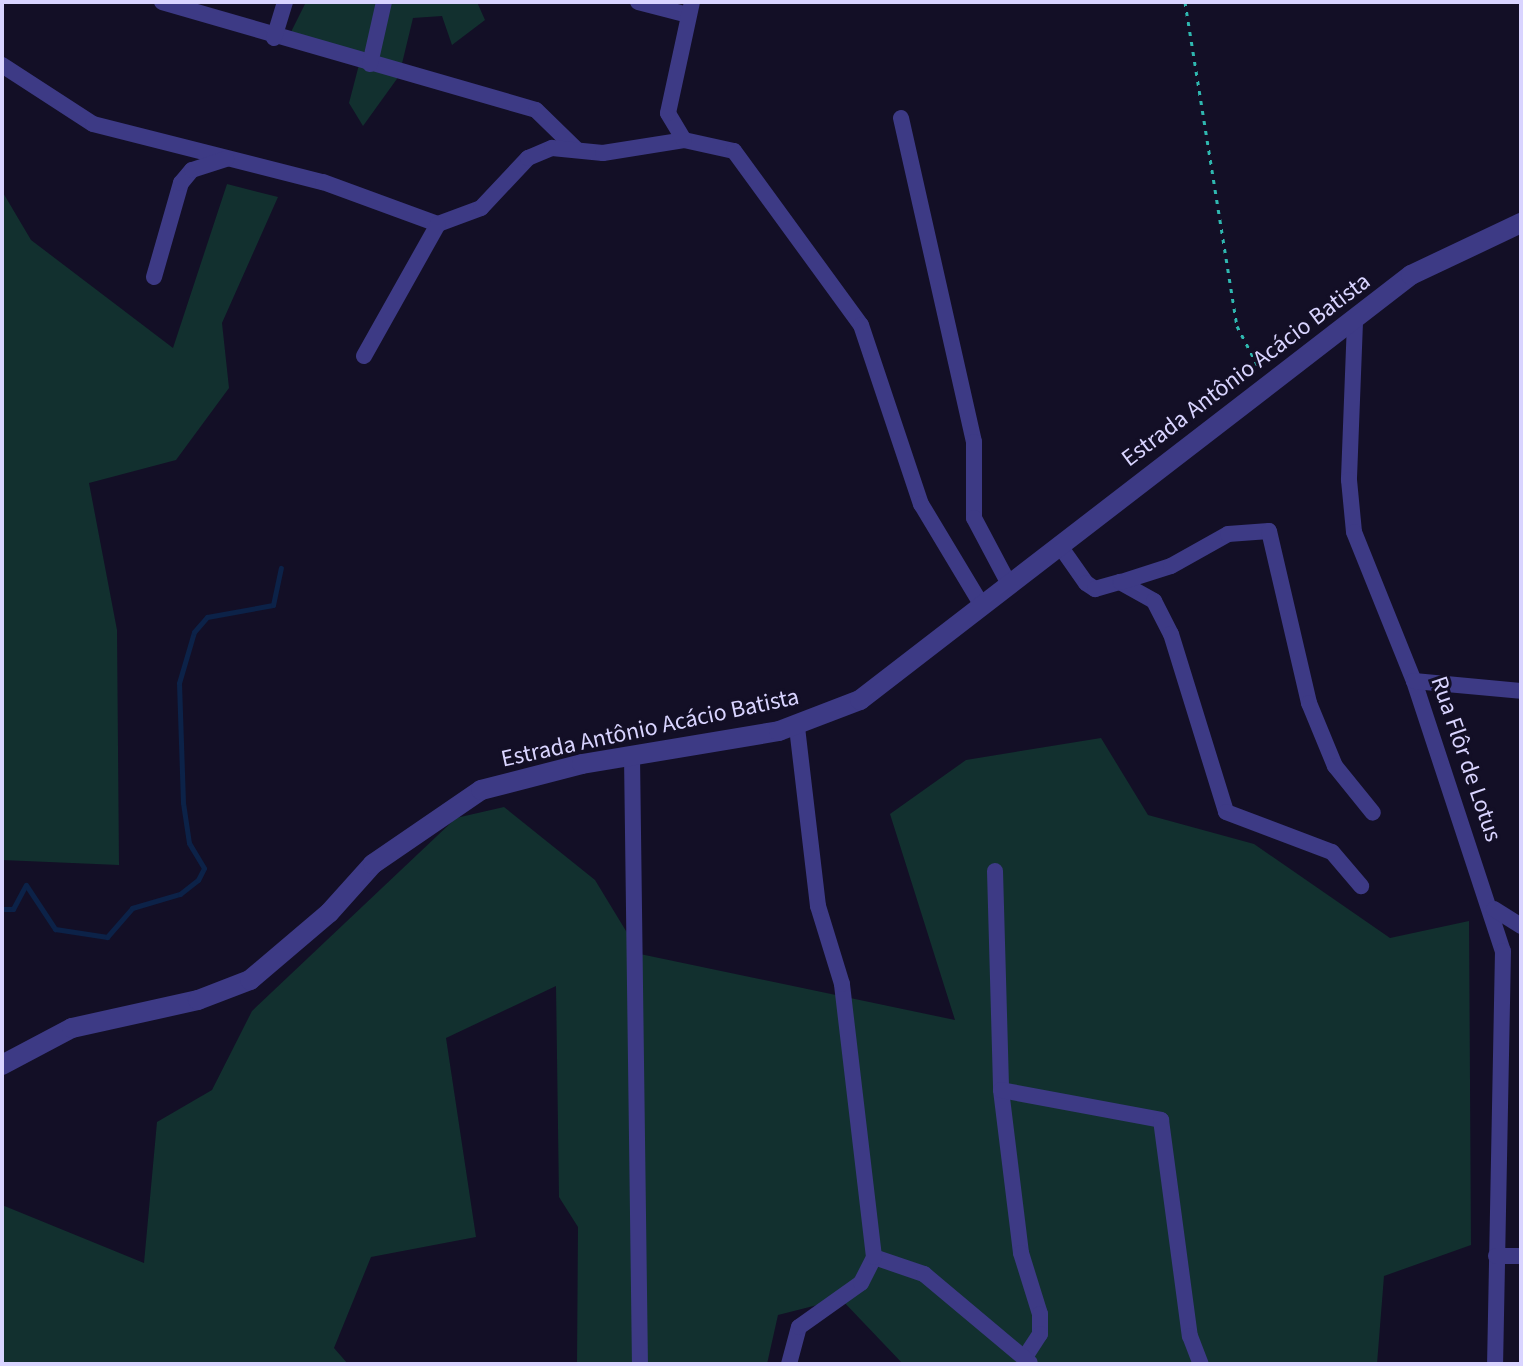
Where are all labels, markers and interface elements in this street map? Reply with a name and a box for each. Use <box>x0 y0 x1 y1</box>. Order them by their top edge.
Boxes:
street label: Estrada Antônio Acácio Batista <box>1116 267 1376 473</box>
street label: Rua Flôr de Lotus <box>1424 673 1508 845</box>
street label: Estrada Antônio Acácio Batista <box>498 682 802 774</box>

